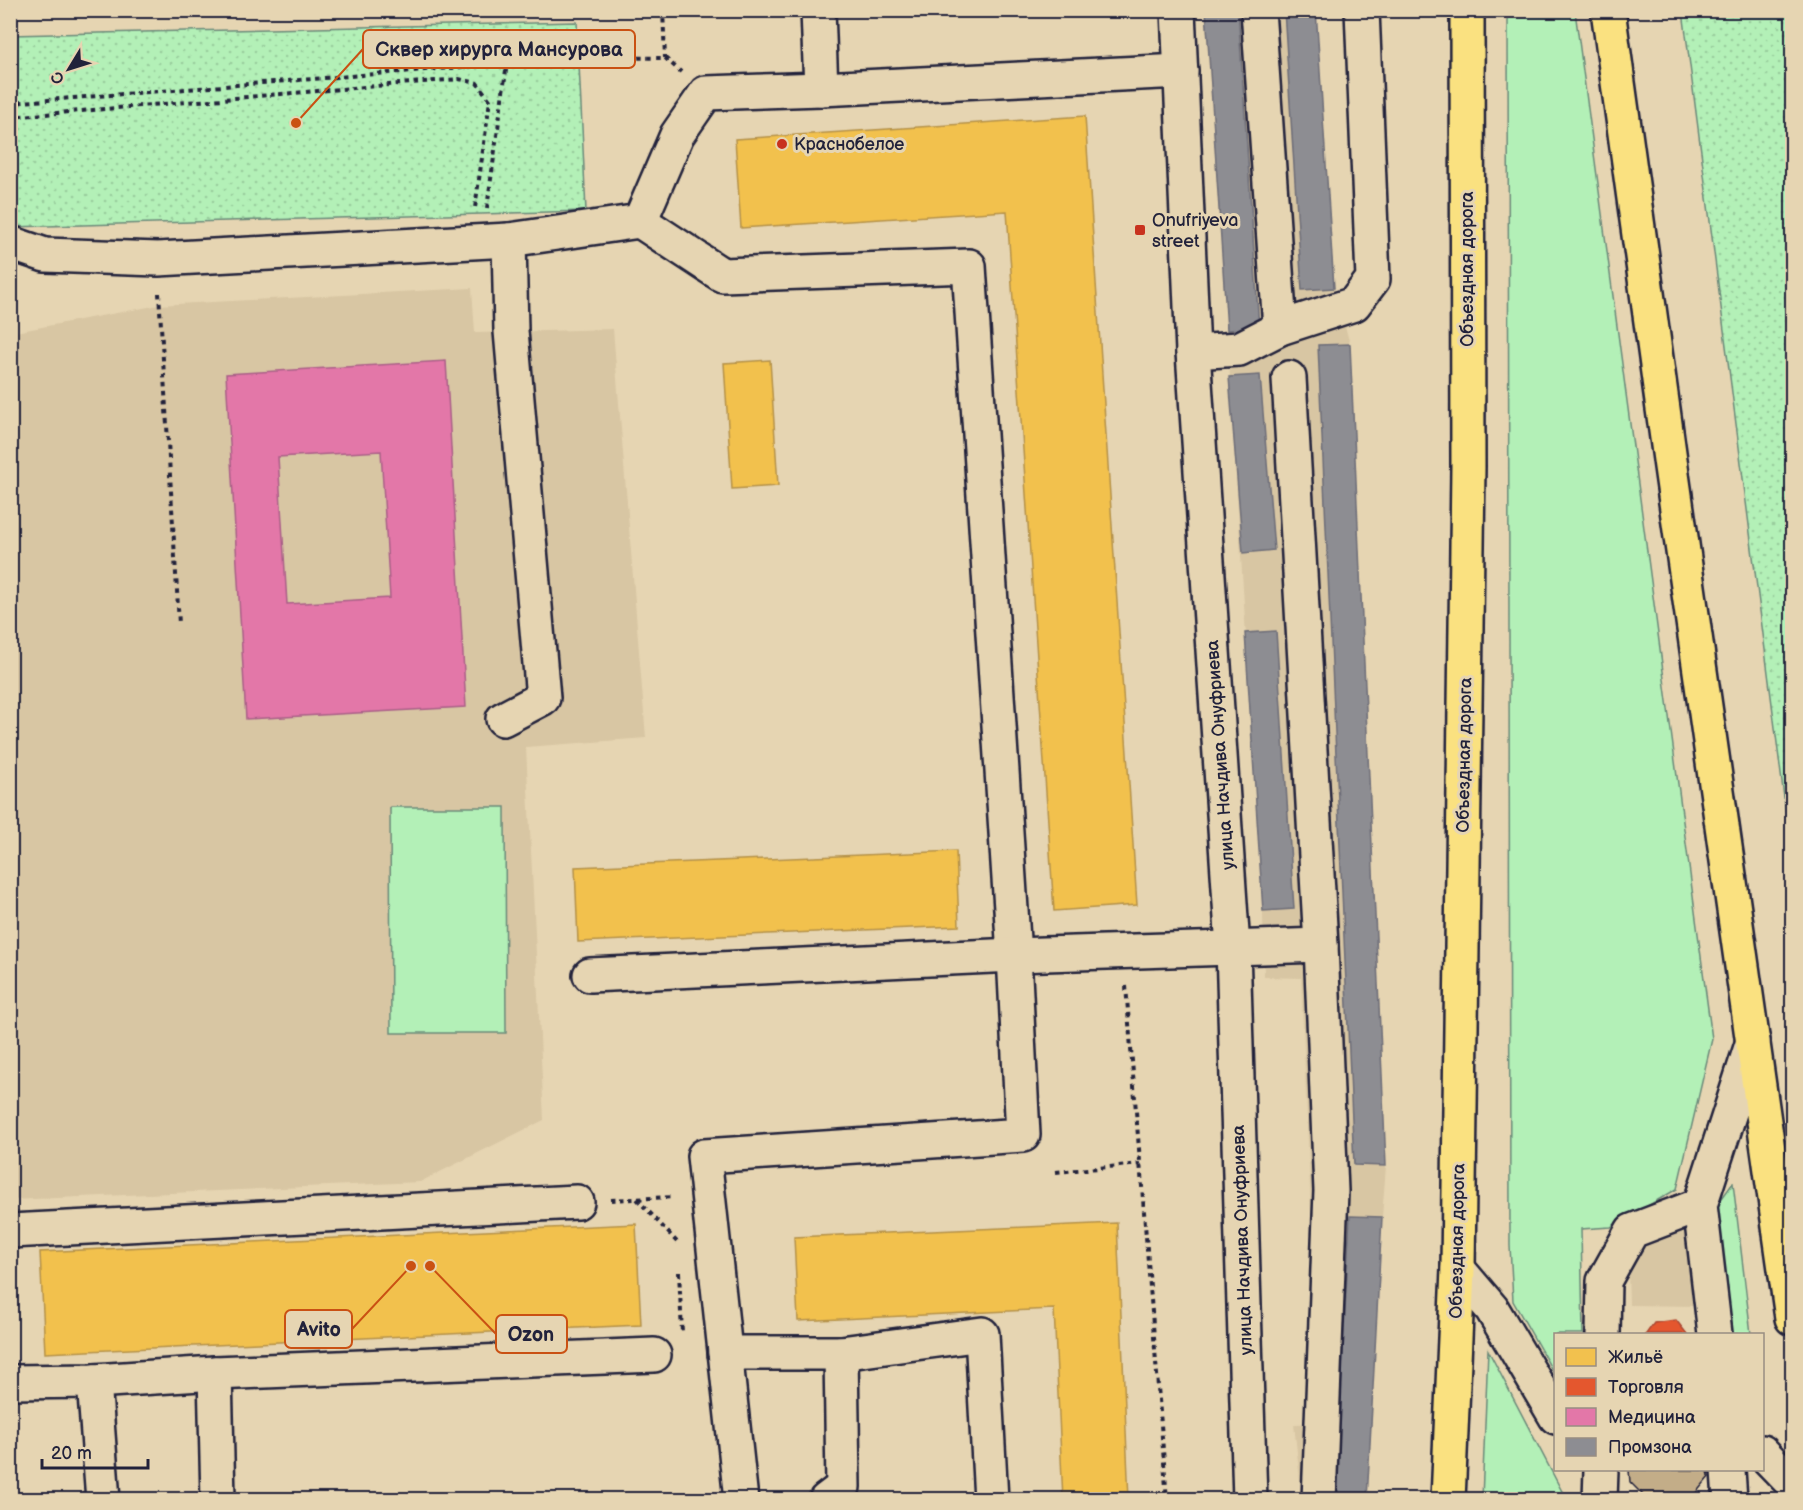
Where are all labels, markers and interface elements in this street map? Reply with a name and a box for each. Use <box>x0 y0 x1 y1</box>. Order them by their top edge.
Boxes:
callout: Сквер хирурга Мансурова <box>363 30 635 68</box>
text: Сквер хирурга Мансурова <box>375 38 623 62</box>
north arrow <box>39 39 99 99</box>
text: С <box>47 67 69 88</box>
place label: Краснобелое <box>794 134 904 155</box>
marker: Краснобелое <box>775 137 789 151</box>
street label: Объездная дорога <box>1457 191 1478 347</box>
place label: Onufriyeva street <box>1152 210 1238 252</box>
marker: Onufriyeva street <box>1133 223 1147 237</box>
street label: улица Начдива Онуфриева <box>1202 639 1239 871</box>
street label: Объездная дорога <box>1453 677 1476 833</box>
street label: улица Начдива Онуфриева <box>1228 1124 1257 1356</box>
street label: Объездная дорога <box>1446 1163 1469 1319</box>
callout: Avito <box>285 1310 352 1348</box>
callout: Ozon <box>496 1315 567 1353</box>
text: Avito <box>296 1318 341 1342</box>
text: Ozon <box>508 1323 554 1347</box>
legend <box>1554 1333 1764 1471</box>
text: Жильё <box>1608 1347 1663 1368</box>
text: Торговля <box>1608 1377 1684 1398</box>
text: Медицина <box>1608 1407 1696 1428</box>
scale bar <box>42 1432 148 1470</box>
text: Промзона <box>1608 1437 1692 1458</box>
text: 20 m <box>51 1443 92 1464</box>

